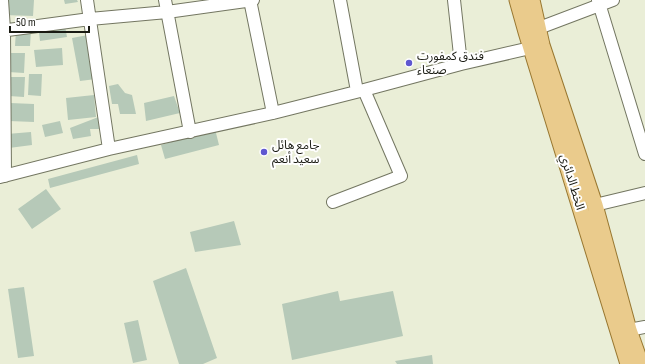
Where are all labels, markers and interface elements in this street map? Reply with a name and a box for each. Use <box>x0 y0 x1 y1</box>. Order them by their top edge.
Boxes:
scale bar <box>10 8 89 34</box>
text: 50 m <box>16 15 36 30</box>
place label: فندق كمفورت صنعاء <box>417 49 484 78</box>
marker: فندق كمفورت صنعاء <box>404 58 414 68</box>
place label: جامع هائل سعيد أنعم <box>272 138 320 168</box>
marker: جامع هائل سعيد أنعم <box>259 147 269 157</box>
street label: الخط الدائري <box>555 152 588 212</box>

